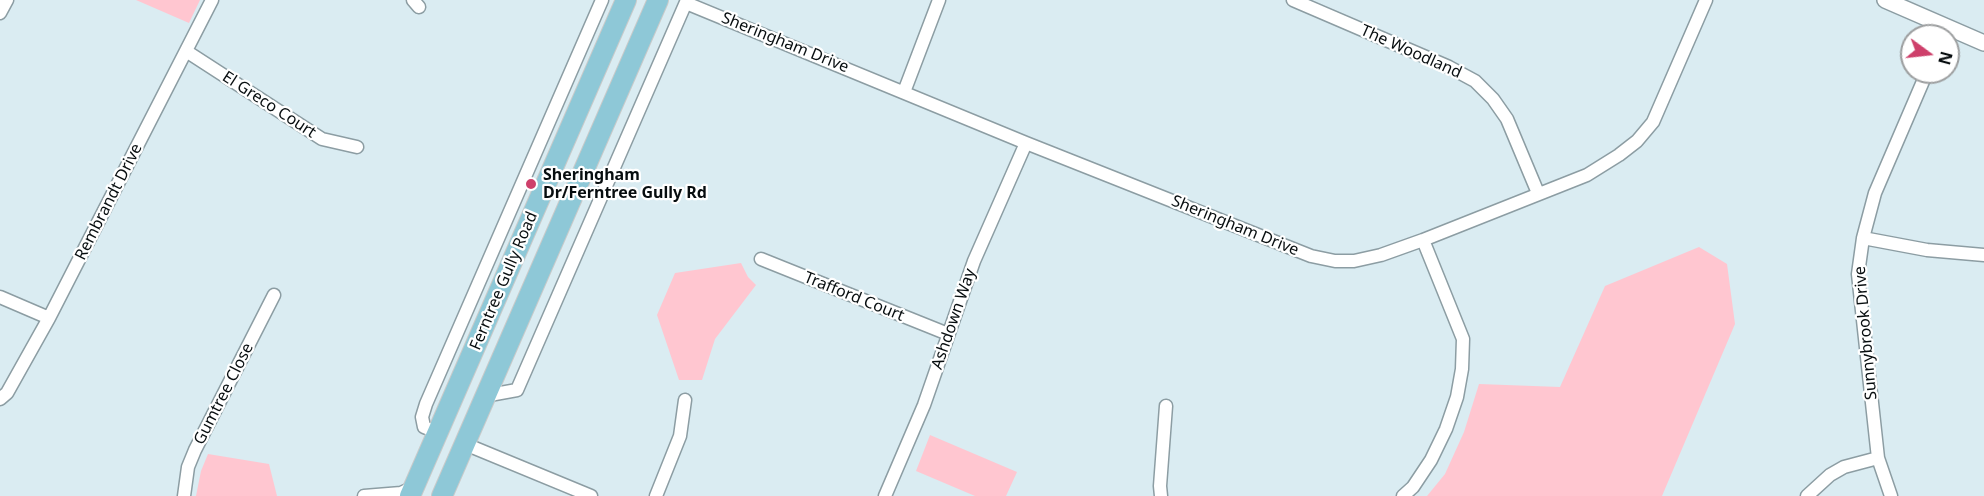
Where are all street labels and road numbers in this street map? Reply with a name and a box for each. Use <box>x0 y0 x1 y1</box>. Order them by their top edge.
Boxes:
street label: Sheringham Drive <box>718 9 852 77</box>
street label: The Woodland <box>1358 21 1464 83</box>
street label: El Greco Court <box>219 68 319 142</box>
street label: Rembrandt Drive <box>71 140 147 264</box>
street label: Sheringham Drive <box>1168 192 1302 260</box>
street label: Ferntree Gully Road <box>466 209 542 353</box>
street label: Sunnybrook Drive <box>1851 265 1881 401</box>
street label: Ashdown Way <box>928 266 980 372</box>
street label: Trafford Court <box>801 268 907 326</box>
street label: Gumtree Close <box>190 340 258 448</box>

